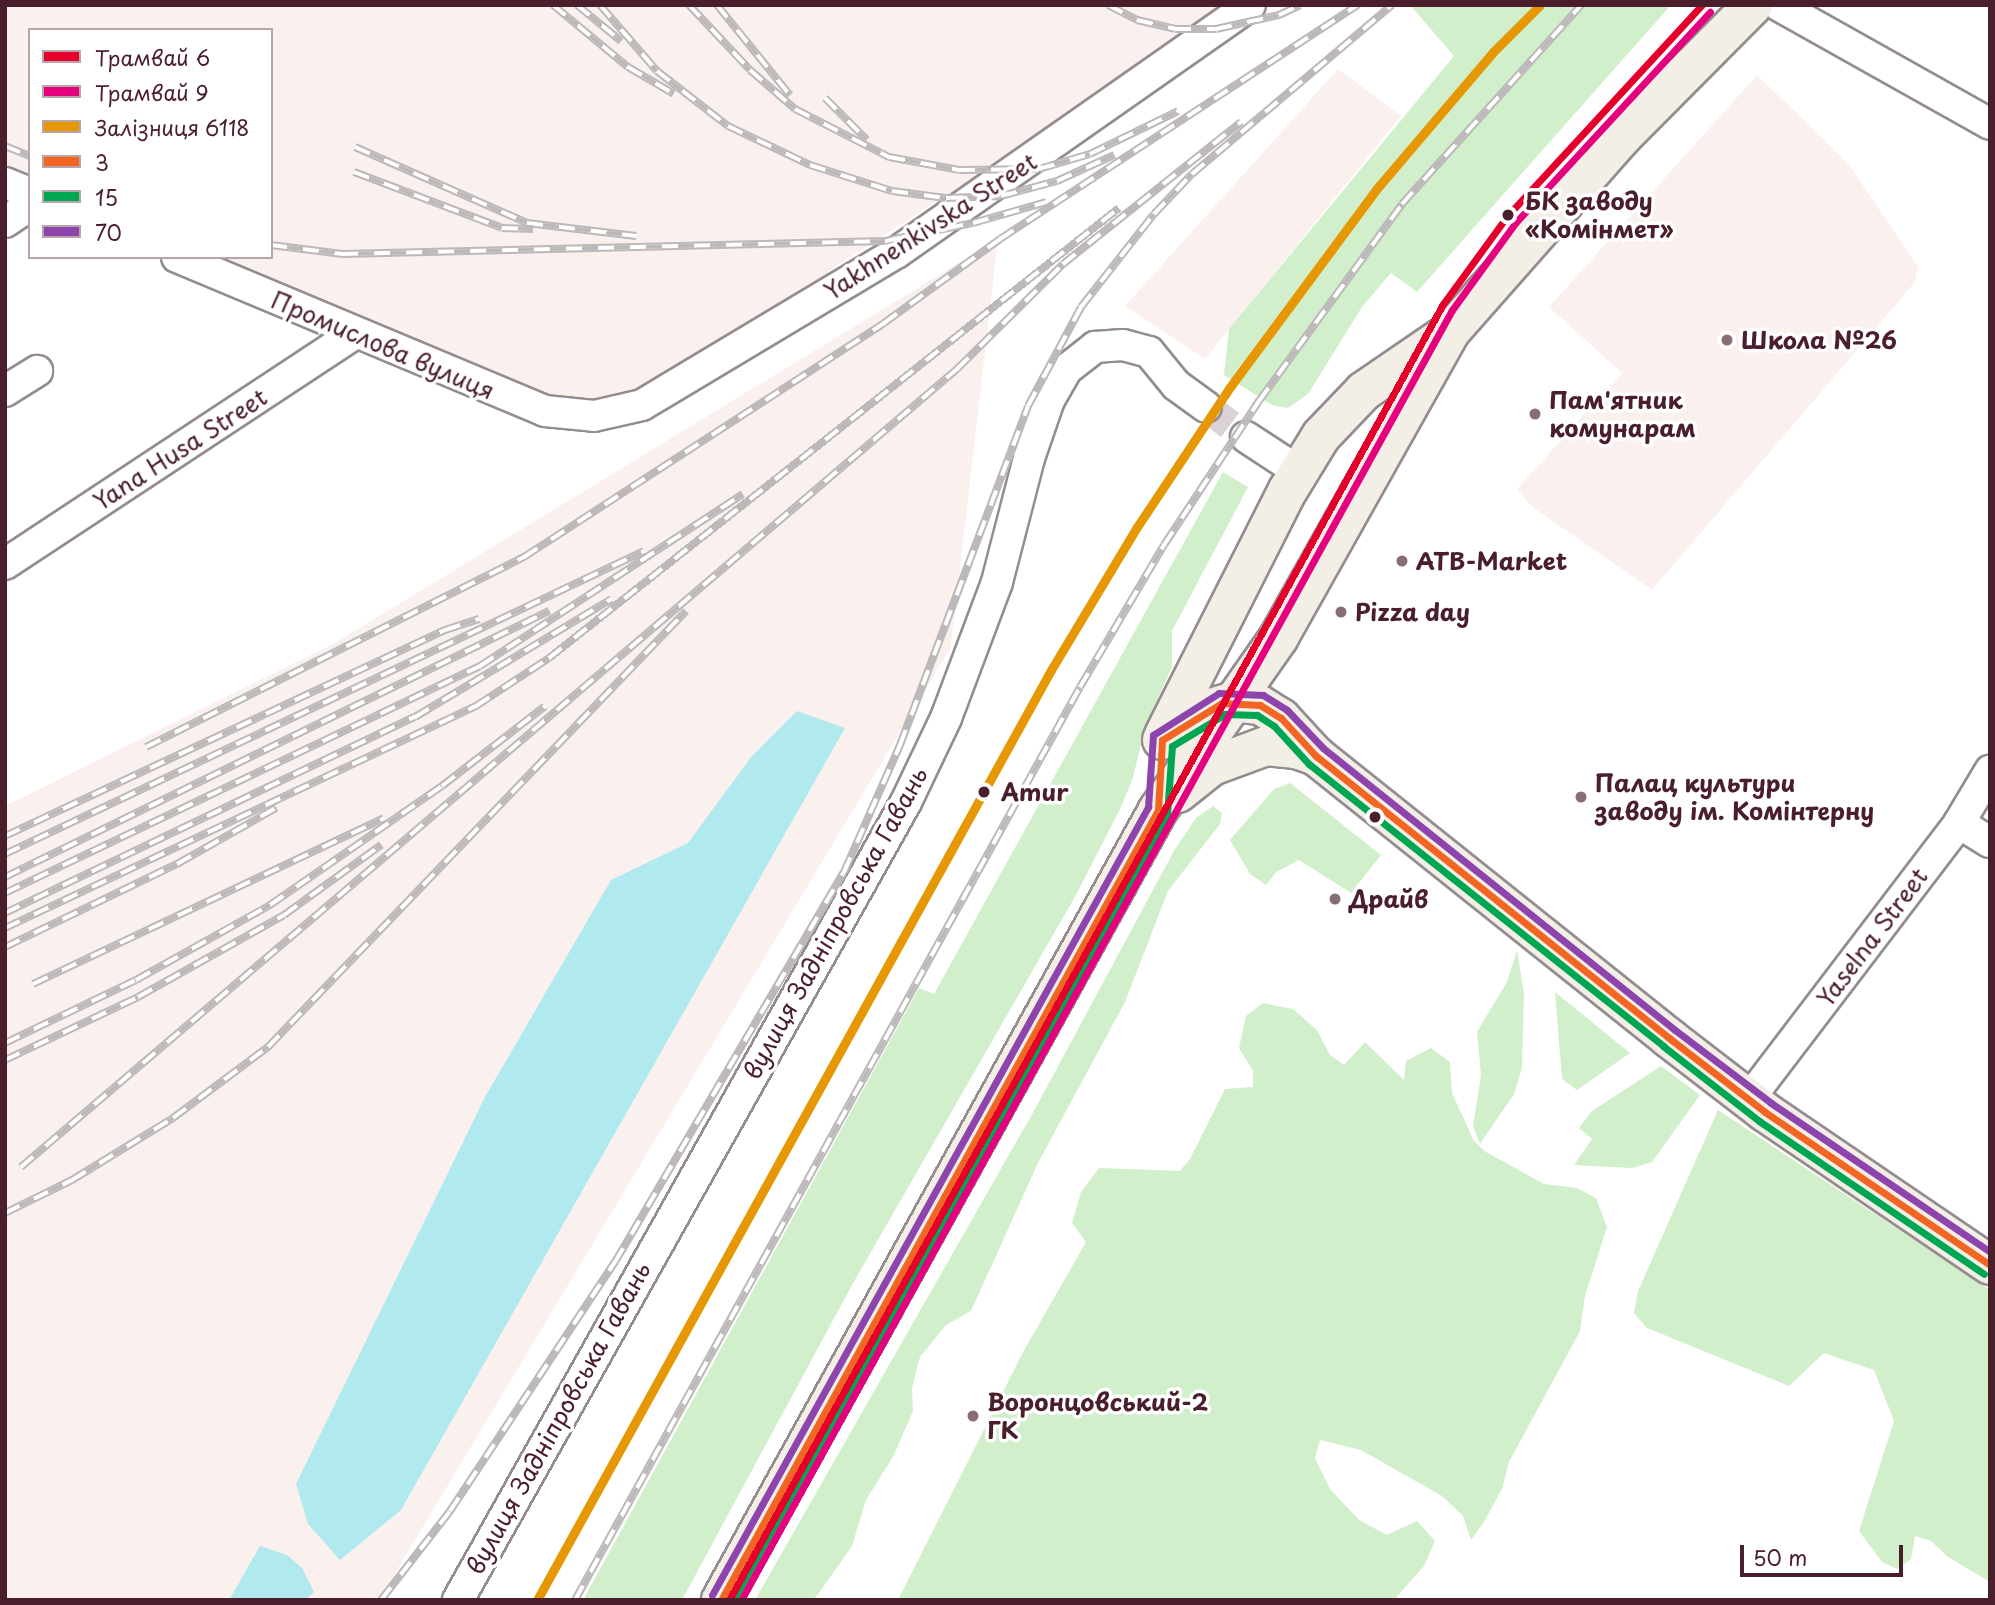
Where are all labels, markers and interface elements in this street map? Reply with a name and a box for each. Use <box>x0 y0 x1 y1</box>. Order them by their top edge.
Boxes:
legend <box>28 28 273 259</box>
text: Трамвай 6 <box>95 41 210 73</box>
text: Трамвай 9 <box>95 76 209 108</box>
text: Залізниця 6118 <box>95 111 249 143</box>
text: 3 <box>95 146 109 178</box>
street label: Yakhnenkivska Street <box>817 146 1043 306</box>
text: 15 <box>95 181 118 213</box>
place label: БК заводу «Комінмет» <box>1525 187 1673 243</box>
marker: БК заводу «Комінмет» <box>1497 204 1519 226</box>
text: 70 <box>95 216 122 248</box>
street label: Промислова вулиця <box>267 285 499 405</box>
place label: Школа №26 <box>1741 326 1898 354</box>
marker: Школа №26 <box>1719 332 1735 348</box>
street label: Yana Husa Street <box>88 382 272 516</box>
place label: Пам'ятник комунарам <box>1549 386 1696 442</box>
marker: Пам'ятник комунарам <box>1527 406 1543 422</box>
place label: ATB-Market <box>1416 547 1567 575</box>
marker: ATB-Market <box>1394 553 1410 569</box>
place label: Pizza day <box>1355 598 1472 626</box>
marker: Pizza day <box>1333 604 1349 620</box>
street label: вулиця Задніпровська Гавань <box>737 762 933 1084</box>
place label: Палац культури заводу ім. Комінтерну <box>1595 769 1874 825</box>
place label: Amur <box>1001 778 1069 806</box>
marker: Amur <box>973 781 995 803</box>
marker: Палац культури заводу ім. Комінтерну <box>1573 789 1589 805</box>
unlabelled marker <box>1368 810 1382 824</box>
street label: Yaselna Street <box>1811 862 1933 1012</box>
place label: Драйв <box>1349 885 1428 913</box>
marker: Драйв <box>1327 891 1343 907</box>
street label: вулиця Задніпровська Гавань <box>460 1257 656 1579</box>
place label: Воронцовський-2 ГК <box>987 1388 1208 1444</box>
marker: Воронцовський-2 ГК <box>965 1408 981 1424</box>
scale bar <box>1743 1532 1906 1576</box>
text: 50 m <box>1753 1541 1807 1573</box>

